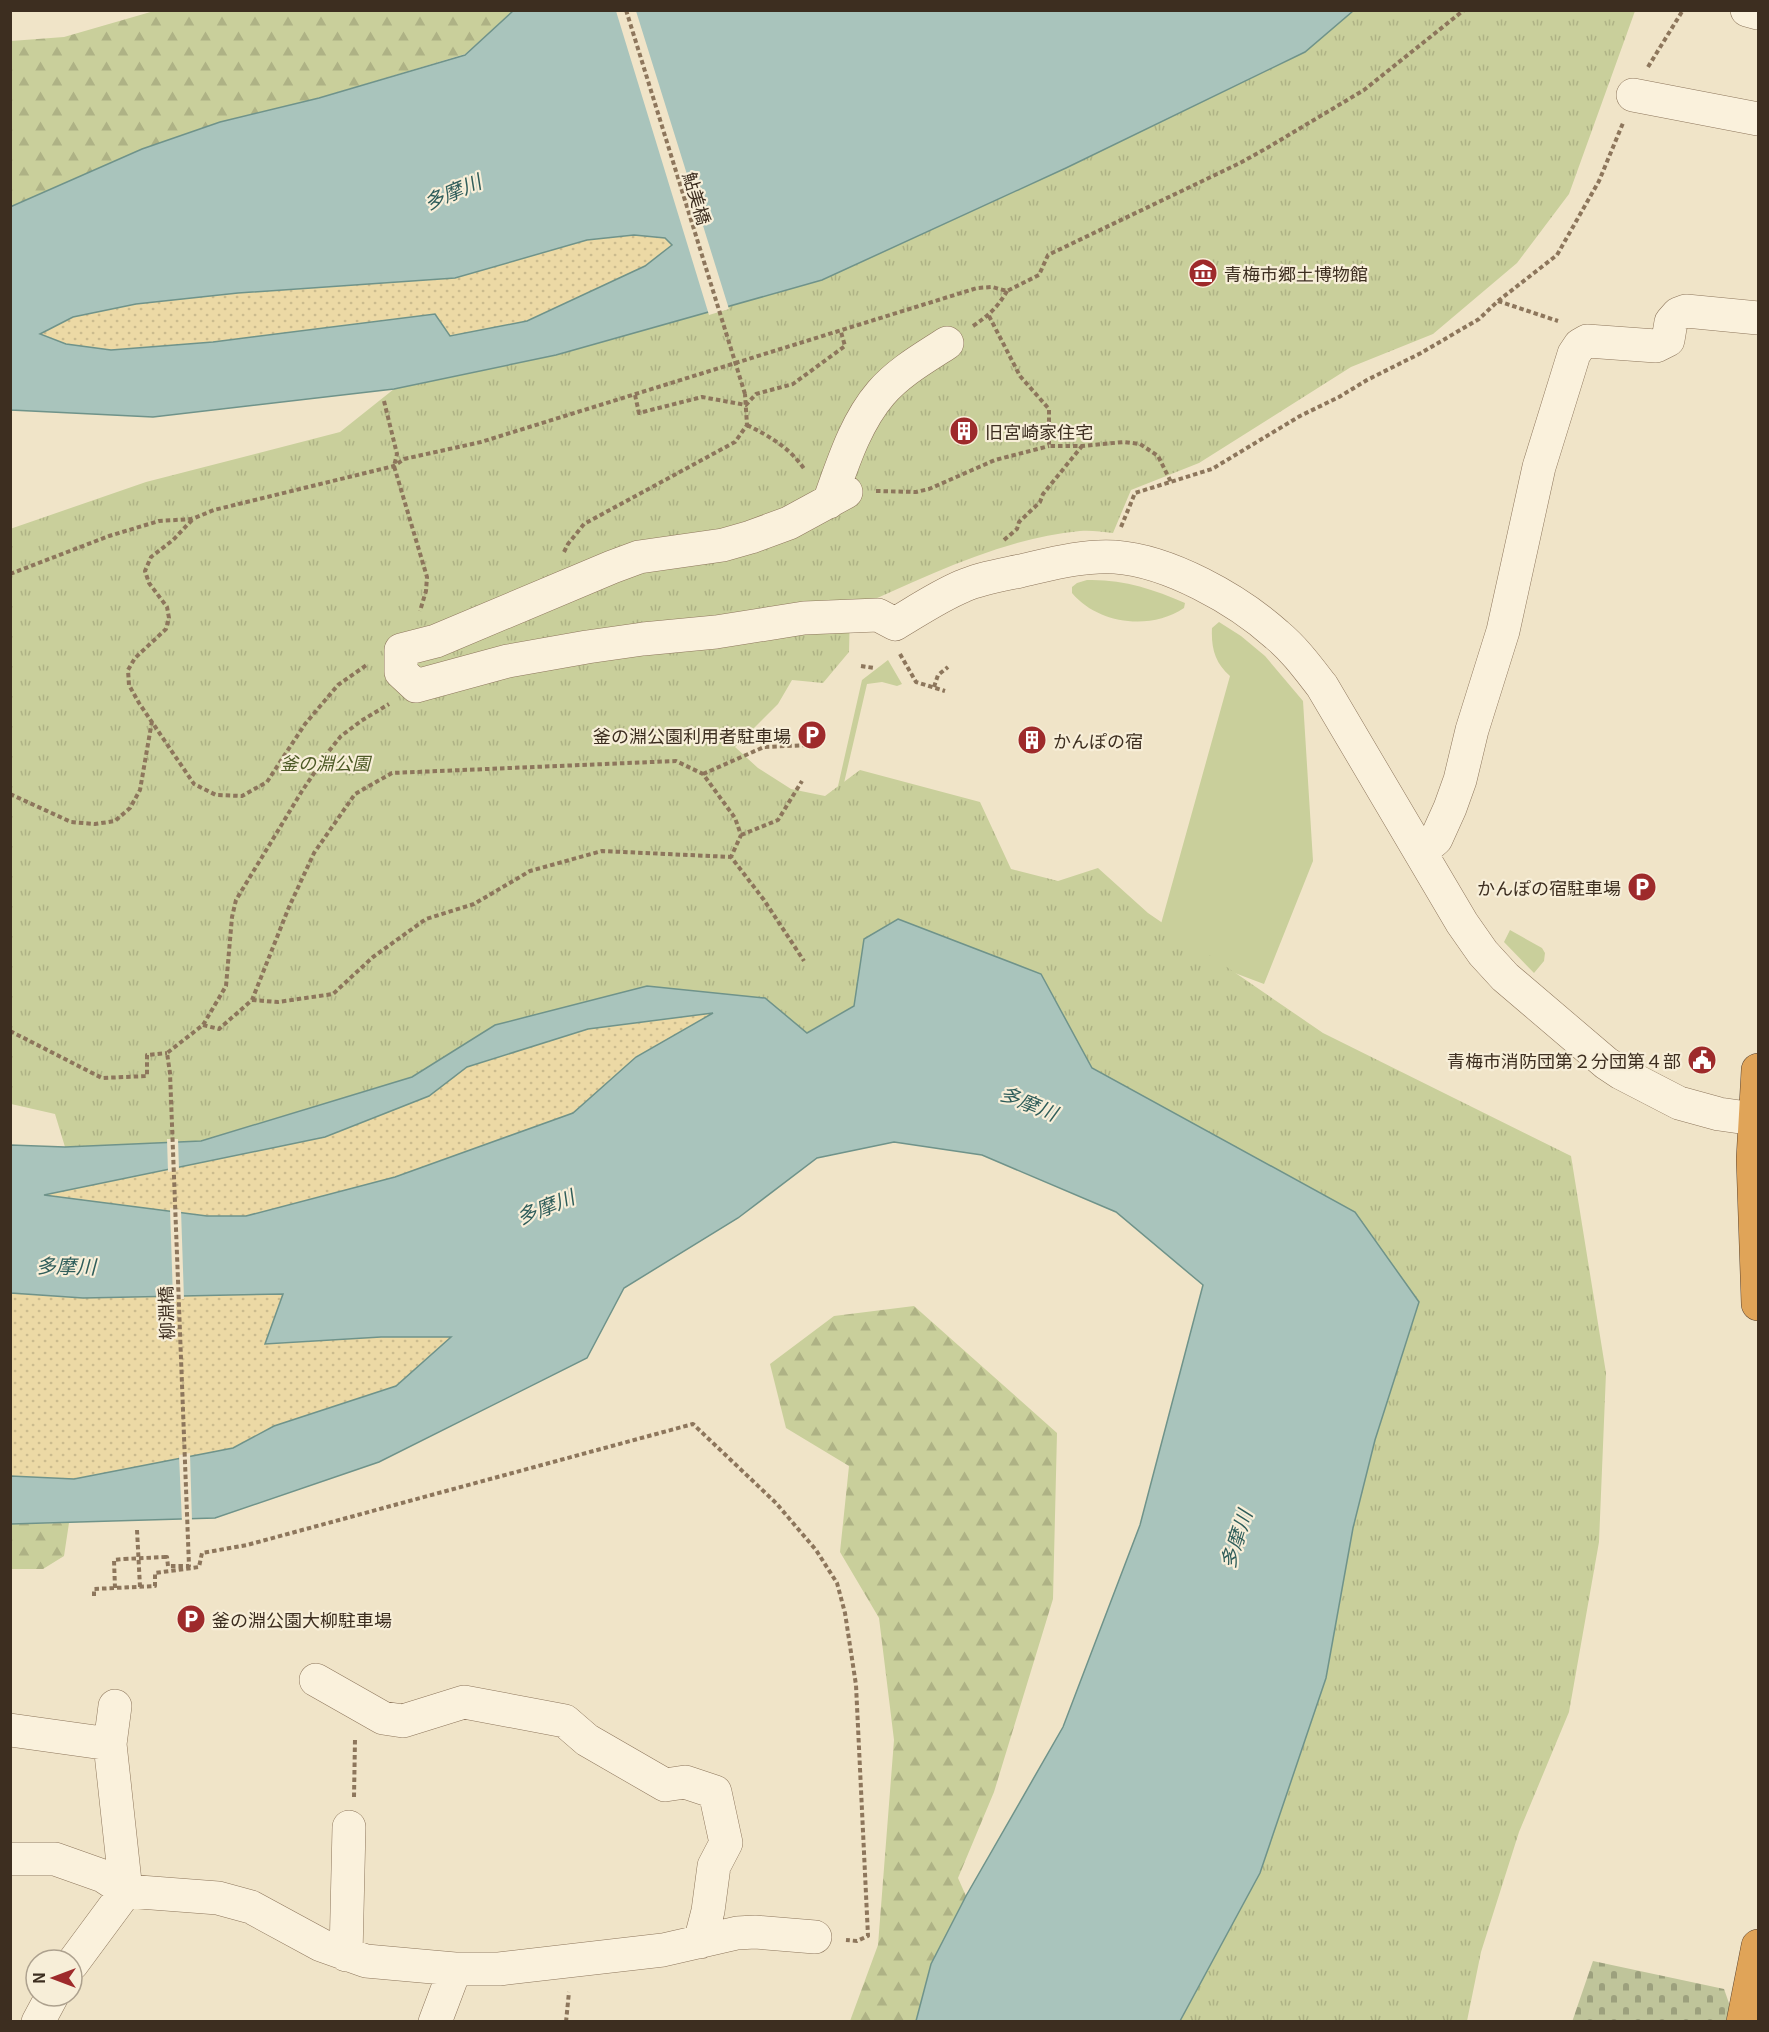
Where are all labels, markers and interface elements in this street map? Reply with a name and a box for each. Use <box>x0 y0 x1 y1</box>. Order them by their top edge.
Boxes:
water label: 多摩川 <box>419 165 487 216</box>
street label: 鮎美橋 <box>678 168 718 228</box>
museum icon: 青梅市郷土博物館 <box>1187 257 1219 289</box>
place label: 青梅市郷土博物館 <box>1224 260 1368 286</box>
building icon: 旧宮崎家住宅 <box>948 415 980 447</box>
place label: 旧宮崎家住宅 <box>985 418 1093 444</box>
parking icon: 釜の淵公園利用者駐車場 <box>796 719 828 751</box>
place label: 釜の淵公園利用者駐車場 <box>593 722 791 748</box>
building icon: かんぽの宿 <box>1016 724 1048 756</box>
place label: かんぽの宿 <box>1053 727 1143 753</box>
park label: 釜の淵公園 <box>280 749 373 775</box>
parking icon: かんぽの宿駐車場 <box>1626 871 1658 903</box>
place label: かんぽの宿駐車場 <box>1477 874 1621 900</box>
public building icon: 青梅市消防団第２分団第４部 <box>1686 1044 1718 1076</box>
place label: 青梅市消防団第２分団第４部 <box>1447 1047 1681 1073</box>
water label: 多摩川 <box>996 1077 1064 1127</box>
water label: 多摩川 <box>512 1181 580 1231</box>
water label: 多摩川 <box>36 1250 98 1280</box>
street label: 柳淵橋 <box>151 1286 179 1340</box>
water label: 多摩川 <box>1212 1504 1259 1572</box>
parking icon: 釜の淵公園大柳駐車場 <box>175 1603 207 1635</box>
place label: 釜の淵公園大柳駐車場 <box>212 1606 392 1632</box>
north arrow <box>24 1948 84 2008</box>
text: N <box>26 1972 50 1984</box>

